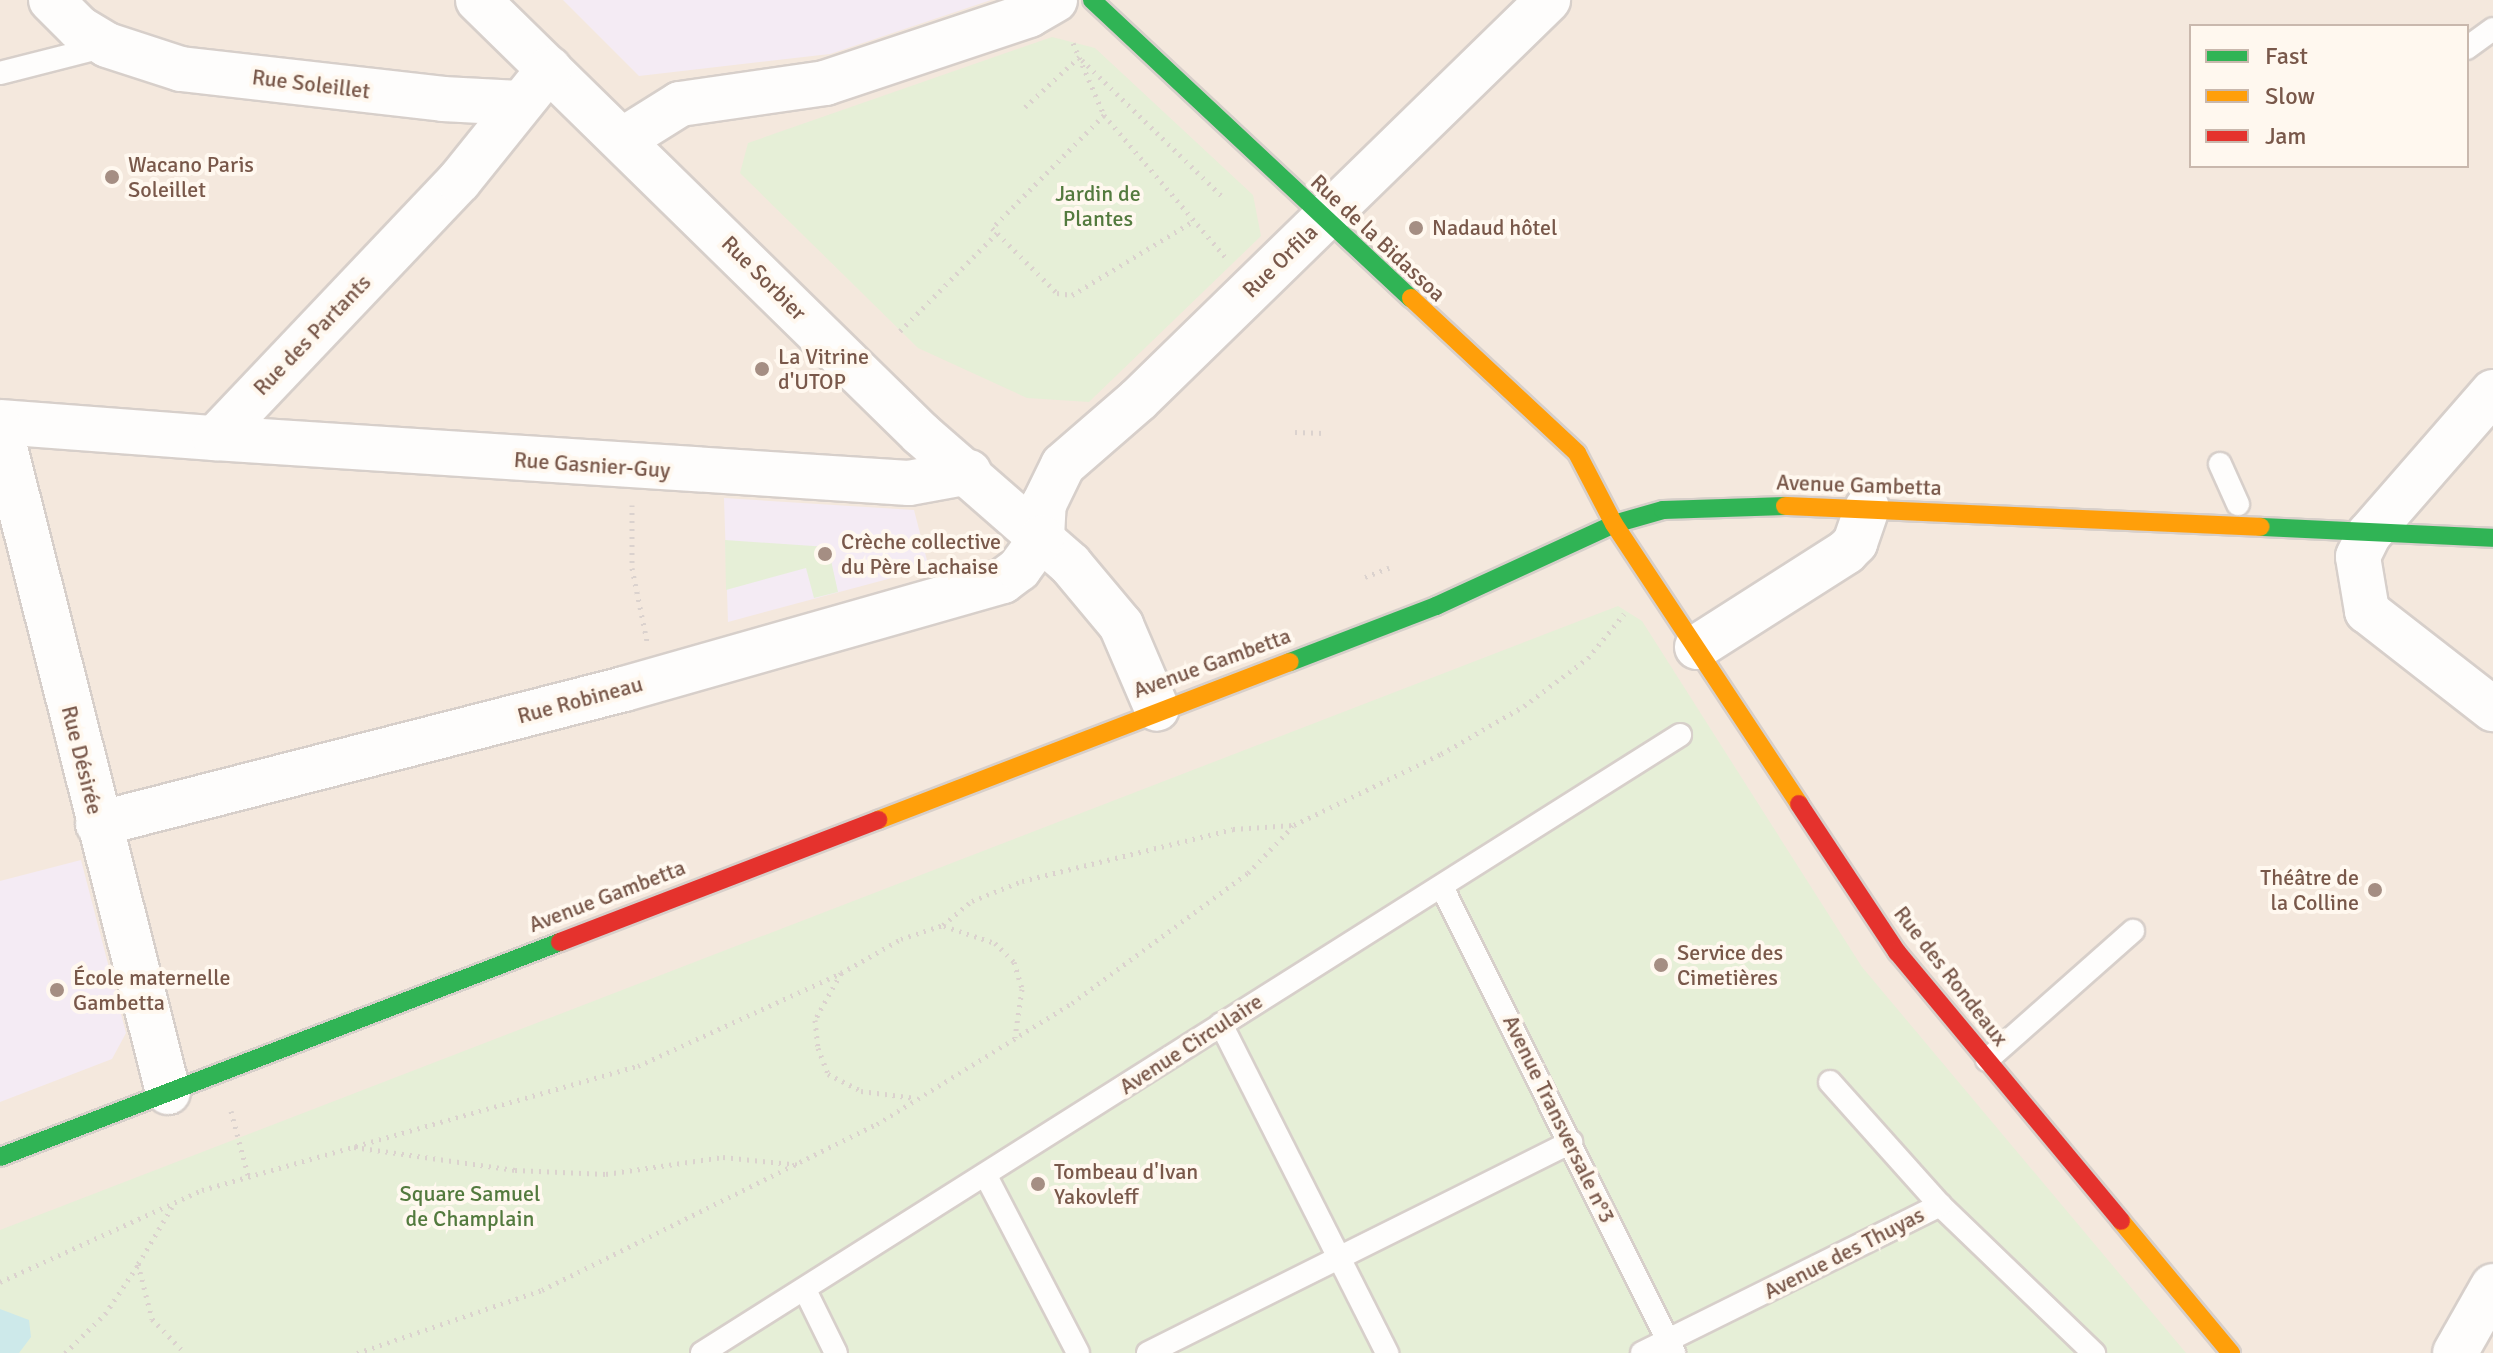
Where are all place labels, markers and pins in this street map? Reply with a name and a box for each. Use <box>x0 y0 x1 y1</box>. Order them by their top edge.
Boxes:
place label: Wacano Paris Soleillet <box>128 151 254 202</box>
marker: Wacano Paris Soleillet <box>103 168 121 186</box>
place label: Nadaud hôtel <box>1432 215 1558 241</box>
marker: Nadaud hôtel <box>1407 219 1425 237</box>
place label: La Vitrine d'UTOP <box>778 343 869 394</box>
marker: La Vitrine d'UTOP <box>753 360 771 378</box>
place label: Crèche collective du Père Lachaise <box>841 528 1001 580</box>
marker: Crèche collective du Père Lachaise <box>816 545 834 563</box>
place label: Théâtre de la Colline <box>2260 864 2359 916</box>
marker: Théâtre de la Colline <box>2366 881 2384 899</box>
place label: Service des Cimetières <box>1677 939 1783 990</box>
marker: Service des Cimetières <box>1652 956 1670 974</box>
place label: École maternelle Gambetta <box>73 964 231 1016</box>
marker: École maternelle Gambetta <box>48 981 66 999</box>
place label: Tombeau d'Ivan Yakovleff <box>1054 1158 1198 1210</box>
marker: Tombeau d'Ivan Yakovleff <box>1029 1175 1047 1193</box>

